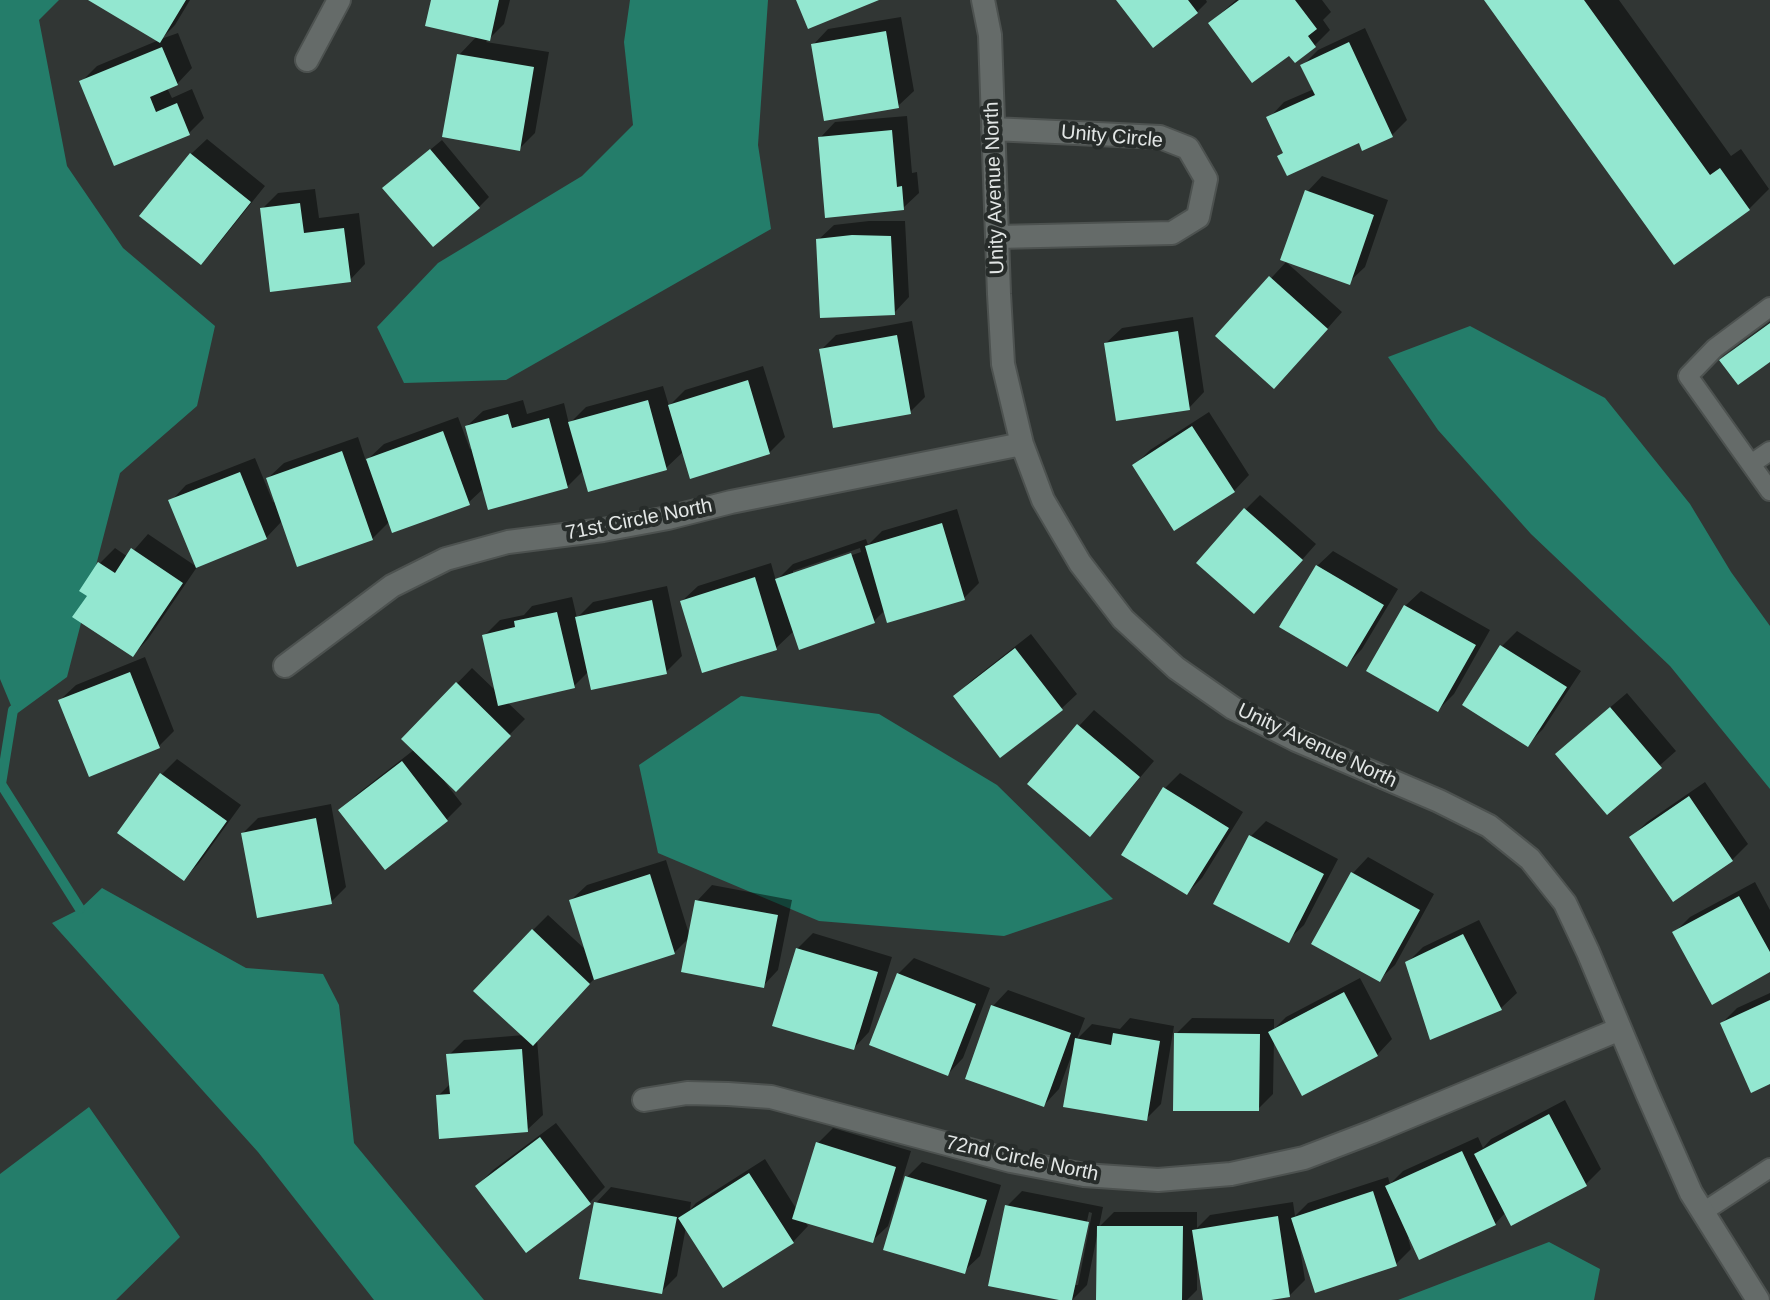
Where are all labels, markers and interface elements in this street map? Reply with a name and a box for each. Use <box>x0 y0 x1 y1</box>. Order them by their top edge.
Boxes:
street label: Unity Avenue North <box>980 101 1010 275</box>
street label: Unity Circle <box>1060 121 1164 153</box>
street label: 71st Circle North <box>564 494 714 546</box>
street label: Unity Avenue North <box>1234 699 1400 793</box>
street label: 72nd Circle North <box>943 1131 1101 1187</box>

